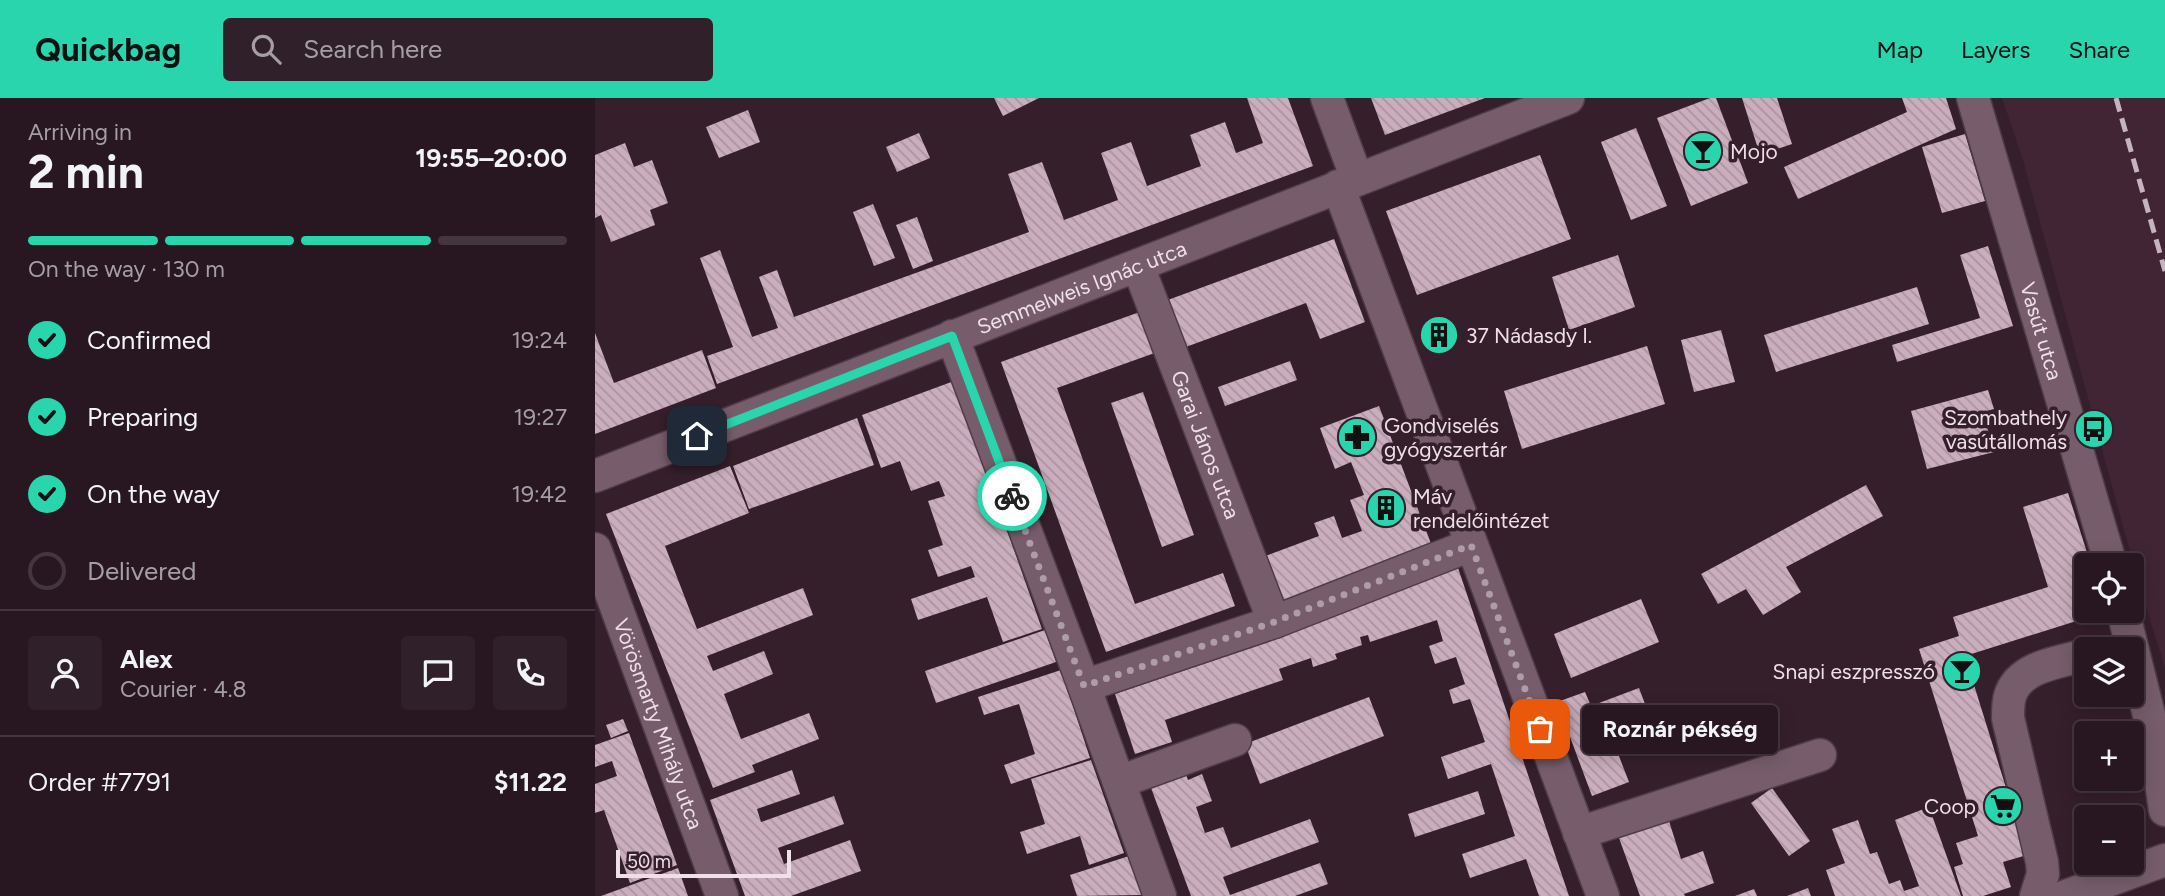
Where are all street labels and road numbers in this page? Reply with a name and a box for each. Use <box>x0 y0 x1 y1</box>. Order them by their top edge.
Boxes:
street label: Semmelweis Ignác utca <box>973 235 1190 339</box>
street label: Vasút utca <box>2016 279 2068 383</box>
street label: Garai János utca <box>1167 367 1246 522</box>
street label: Vörösmarty Mihály utca <box>609 615 709 832</box>

